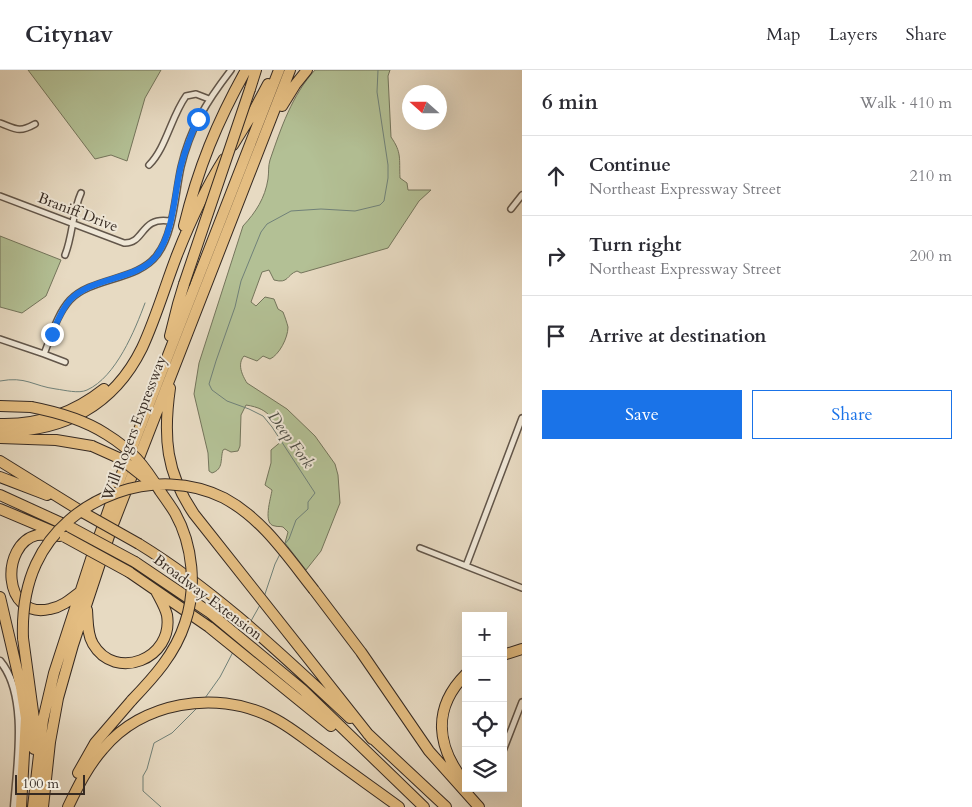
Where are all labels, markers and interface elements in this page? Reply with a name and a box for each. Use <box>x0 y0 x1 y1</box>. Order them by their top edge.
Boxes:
text: Citynav <box>25 18 113 51</box>
text: Map <box>766 22 801 47</box>
text: Layers <box>829 22 878 47</box>
text: Share <box>906 22 947 47</box>
north arrow <box>402 85 447 130</box>
text: 6 min <box>542 88 598 117</box>
text: Walk · 410 m <box>860 92 952 114</box>
route start <box>187 108 210 131</box>
text: Continue <box>589 152 671 178</box>
icon: ahead <box>542 162 570 190</box>
text: 210 m <box>910 165 952 187</box>
text: Northeast Expressway Street <box>589 178 781 200</box>
street label: Braniff Drive <box>35 188 121 236</box>
text: Turn right <box>589 232 681 258</box>
icon: right <box>542 242 570 270</box>
text: 200 m <box>910 245 952 267</box>
text: Northeast Expressway Street <box>589 258 781 280</box>
icon: arrive <box>542 322 570 350</box>
route end <box>41 323 64 346</box>
text: Arrive at destination <box>589 323 766 349</box>
street label: Will Rogers Expressway <box>97 352 171 504</box>
button: Save <box>542 390 742 439</box>
button: Share <box>752 390 952 439</box>
water label: Deep Fork <box>263 407 319 473</box>
street label: Broadway Extension <box>150 549 267 645</box>
map controls <box>462 612 507 792</box>
button: + <box>462 612 507 657</box>
button: − <box>462 657 507 702</box>
button: locate <box>462 702 507 747</box>
button: layers <box>462 747 507 792</box>
scale bar <box>15 772 85 795</box>
text: 100 m <box>22 774 59 793</box>

